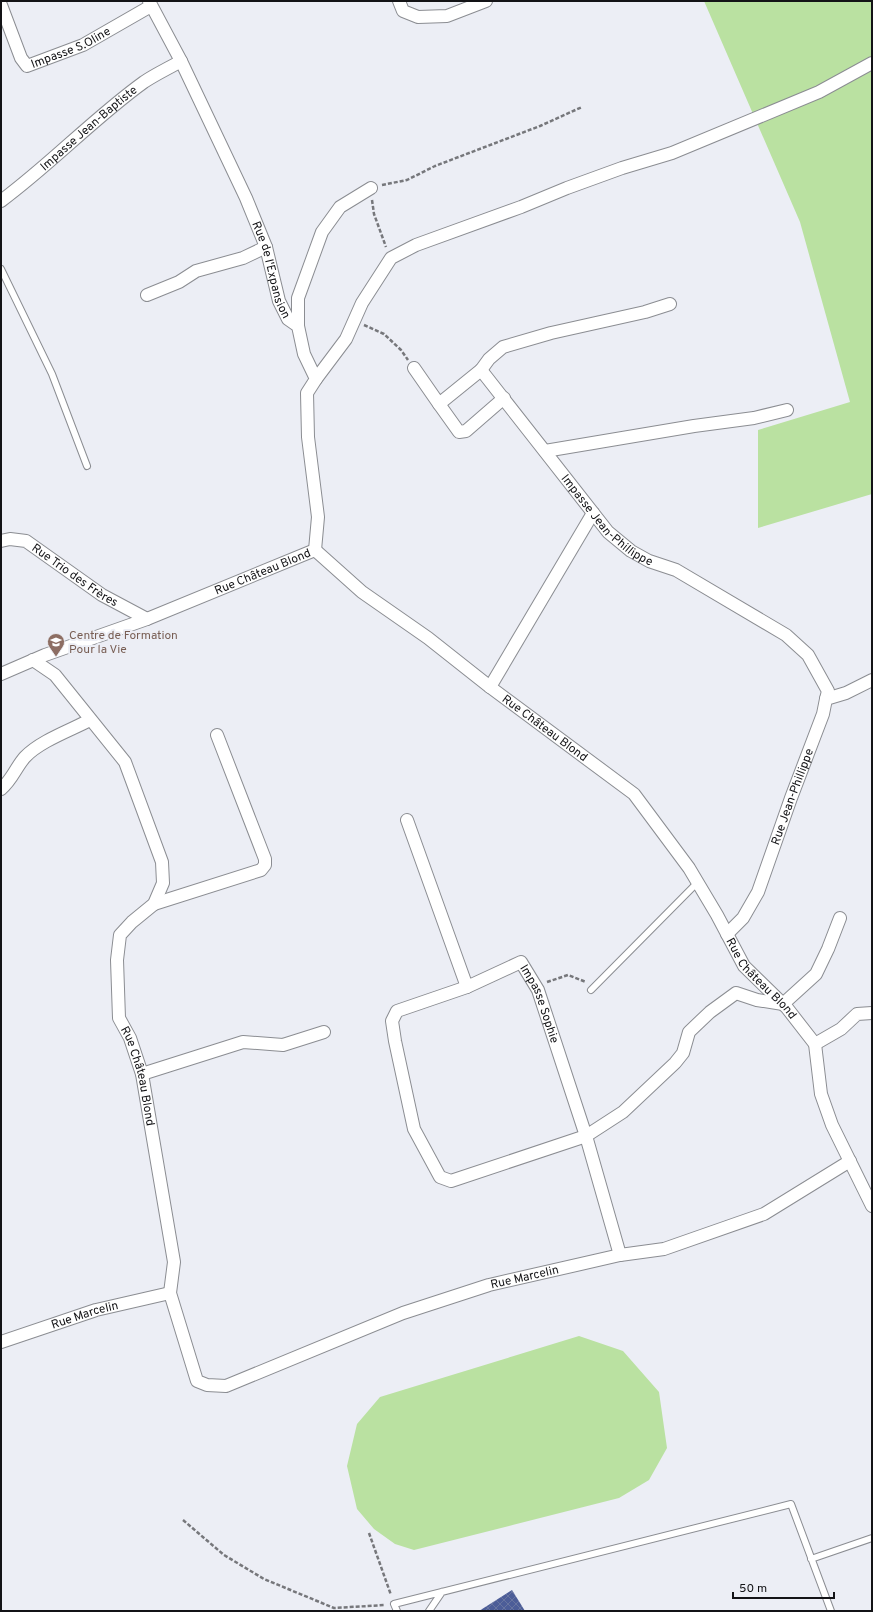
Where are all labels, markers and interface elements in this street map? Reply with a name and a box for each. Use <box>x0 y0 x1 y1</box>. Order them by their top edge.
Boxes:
street label: Impasse S.Oline <box>29 24 114 73</box>
street label: Impasse Jean-Baptiste <box>37 83 141 175</box>
street label: Rue de l'Expansion <box>247 219 294 322</box>
street label: Impasse Jean-Phillippe <box>557 472 655 571</box>
street label: Rue Trio des Frères <box>28 540 120 611</box>
street label: Rue Château Blond <box>212 546 313 599</box>
place label: Centre de Formation Pour la Vie <box>69 628 178 658</box>
school or university icon: Centre de Formation Pour la Vie <box>46 632 66 657</box>
street label: Rue Château Blond <box>498 692 590 766</box>
street label: Rue Jean-Phillippe <box>768 746 818 847</box>
street label: Rue Château Blond <box>722 935 800 1023</box>
street label: Impasse Sophie <box>515 962 562 1045</box>
street label: Rue Château Blond <box>116 1024 158 1127</box>
street label: Rue Marcelin <box>489 1262 560 1293</box>
street label: Rue Marcelin <box>49 1298 120 1334</box>
scale bar <box>733 1574 834 1600</box>
text: 50 m <box>739 1581 767 1597</box>

